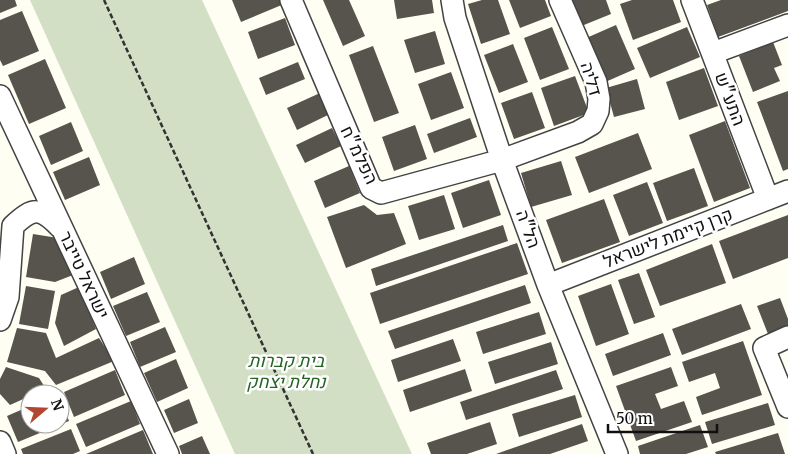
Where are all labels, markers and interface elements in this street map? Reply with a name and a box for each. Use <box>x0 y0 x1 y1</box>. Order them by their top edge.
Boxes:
street label: דליה <box>575 59 608 99</box>
street label: התע"ש <box>710 69 751 129</box>
street label: הפלמ"ח <box>335 122 383 188</box>
street label: קרן קיימת לישראל <box>600 202 736 273</box>
street label: הל"ה <box>511 206 546 251</box>
street label: ישראל טייבר <box>54 227 115 322</box>
park label: בית קברות נחלת יצחק <box>246 349 327 393</box>
north arrow <box>20 384 70 434</box>
text: N <box>47 397 68 413</box>
scale bar <box>608 402 717 434</box>
text: 50 m <box>616 409 653 428</box>

